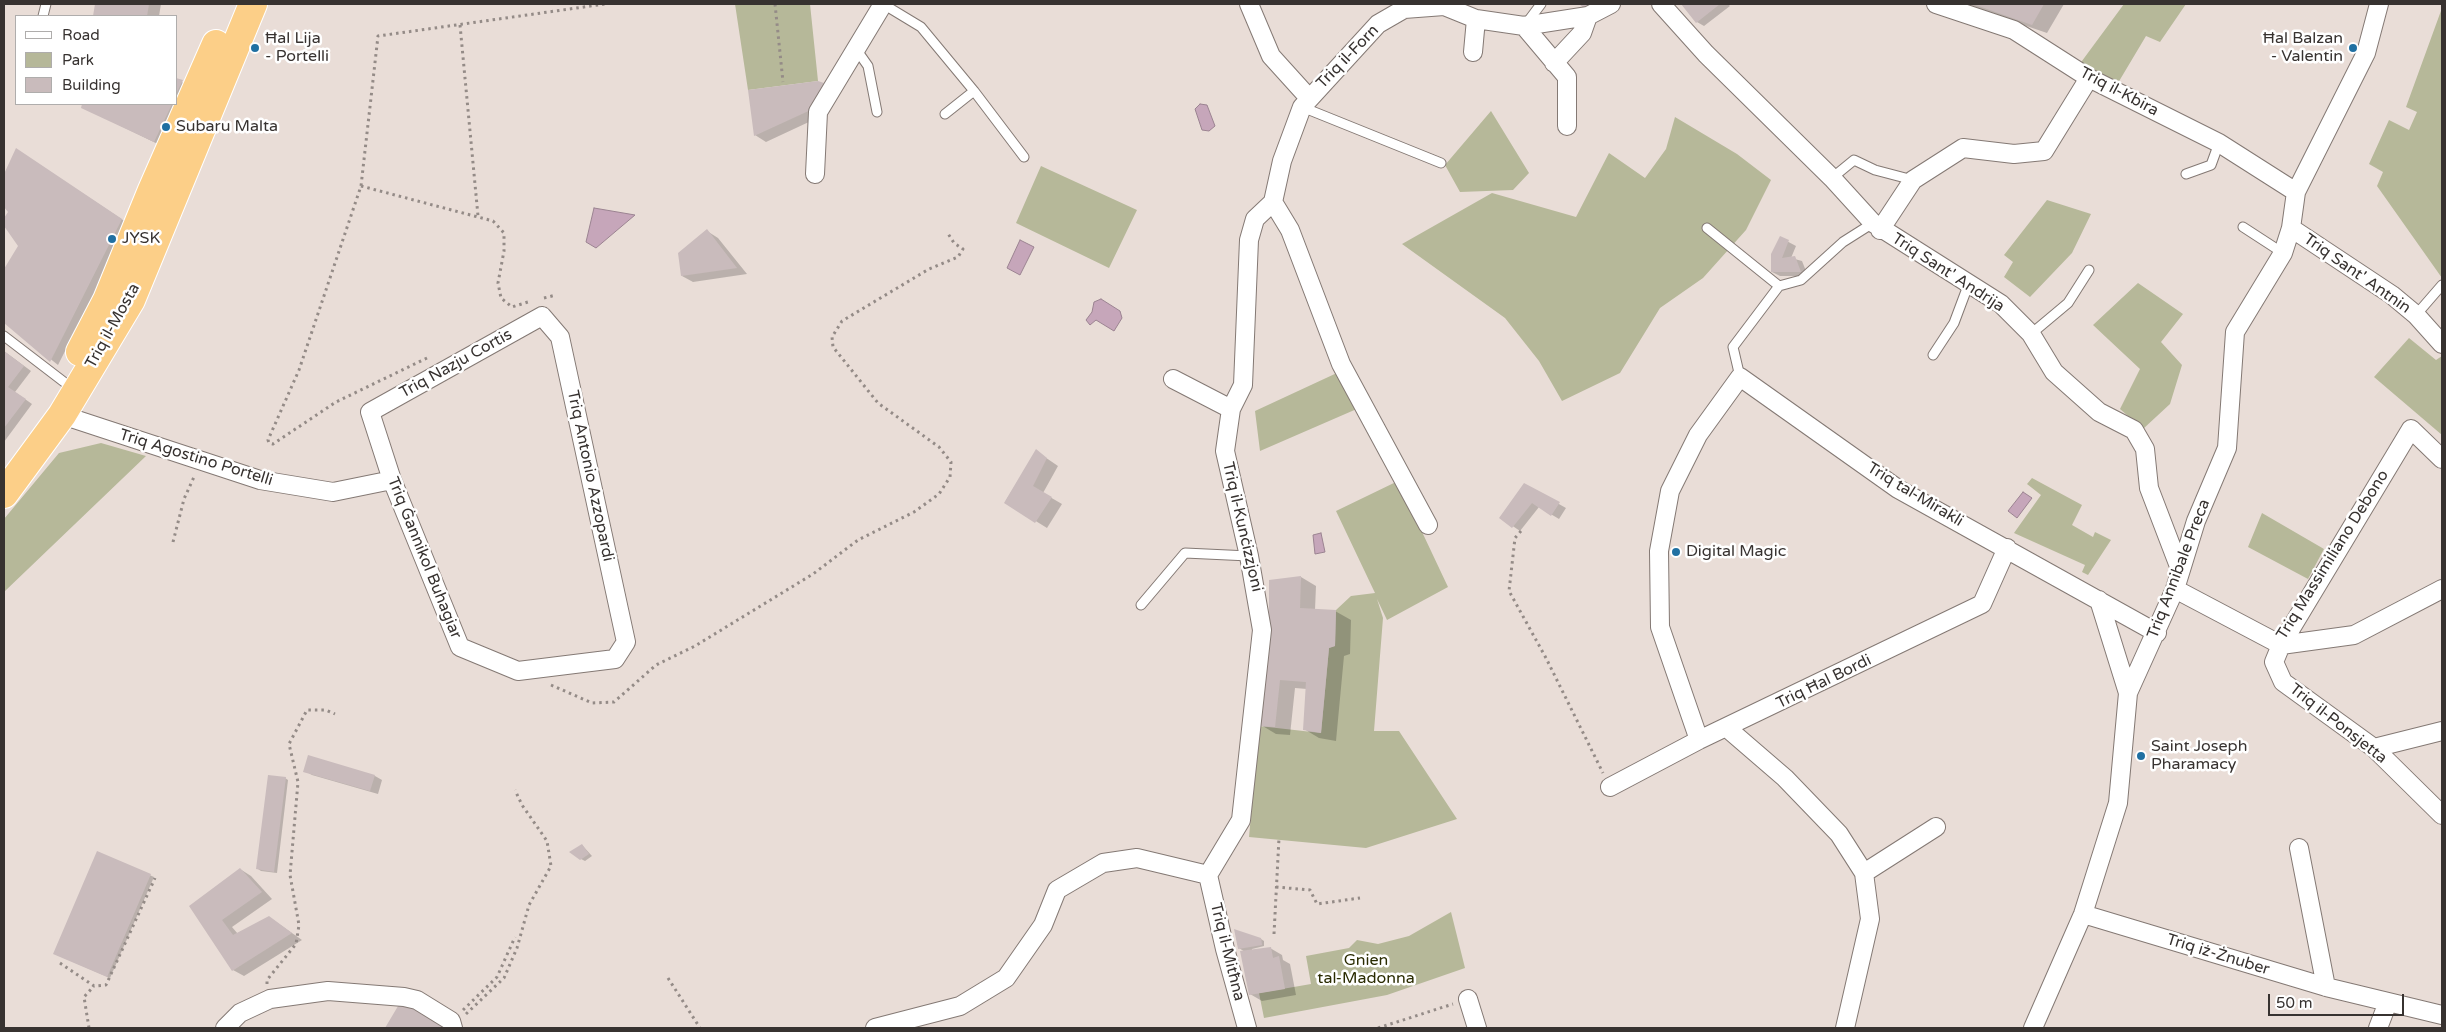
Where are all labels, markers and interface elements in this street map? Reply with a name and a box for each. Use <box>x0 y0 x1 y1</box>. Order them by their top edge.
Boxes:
legend <box>15 15 178 105</box>
street label: Triq il-Forn <box>1313 21 1383 93</box>
text: Road <box>62 26 100 44</box>
place label: Ħal Lija - Portelli <box>265 29 329 67</box>
place label: Ħal Balzan - Valentin <box>2263 29 2343 67</box>
marker: Ħal Lija - Portelli <box>249 42 261 54</box>
marker: Ħal Balzan - Valentin <box>2347 42 2359 54</box>
text: Park <box>62 51 94 69</box>
street label: Triq il-Kbira <box>2076 63 2162 121</box>
text: Building <box>62 76 121 94</box>
place label: Subaru Malta <box>176 117 278 137</box>
marker: Subaru Malta <box>160 121 172 133</box>
place label: JYSK <box>122 229 160 249</box>
street label: Triq Sant' Andrija <box>1888 229 2008 317</box>
street label: Triq Sant' Antnin <box>2300 230 2414 318</box>
marker: JYSK <box>106 233 118 245</box>
street label: Triq il-Mosta <box>82 280 144 372</box>
street label: Triq Nazju Cortis <box>396 325 516 403</box>
street label: Triq Antonio Azzopardi <box>562 389 618 563</box>
street label: Triq Agostino Portelli <box>117 426 275 490</box>
street label: Triq tal-Mirakli <box>1863 459 1967 531</box>
street label: Triq il-Kunċizzjoni <box>1218 460 1266 594</box>
street label: Triq Massimiliano Debono <box>2273 467 2393 643</box>
street label: Triq Ġannikol Buhagiar <box>383 474 465 642</box>
street label: Triq Annibale Preca <box>2144 497 2214 641</box>
place label: Digital Magic <box>1686 542 1786 562</box>
marker: Digital Magic <box>1670 546 1682 558</box>
street label: Triq Ħal Bordi <box>1773 651 1875 713</box>
street label: Triq il-Ponsjetta <box>2285 680 2391 768</box>
place label: Saint Joseph Pharamacy <box>2151 737 2247 775</box>
marker: Saint Joseph Pharamacy <box>2135 750 2147 762</box>
street label: Triq il-Mitħna <box>1206 901 1248 1003</box>
street label: Triq iż-Żnuber <box>2164 930 2272 980</box>
park label: Gnien tal-Madonna <box>1317 951 1415 989</box>
scale bar <box>2271 984 2407 1016</box>
text: 50 m <box>2276 994 2313 1012</box>

